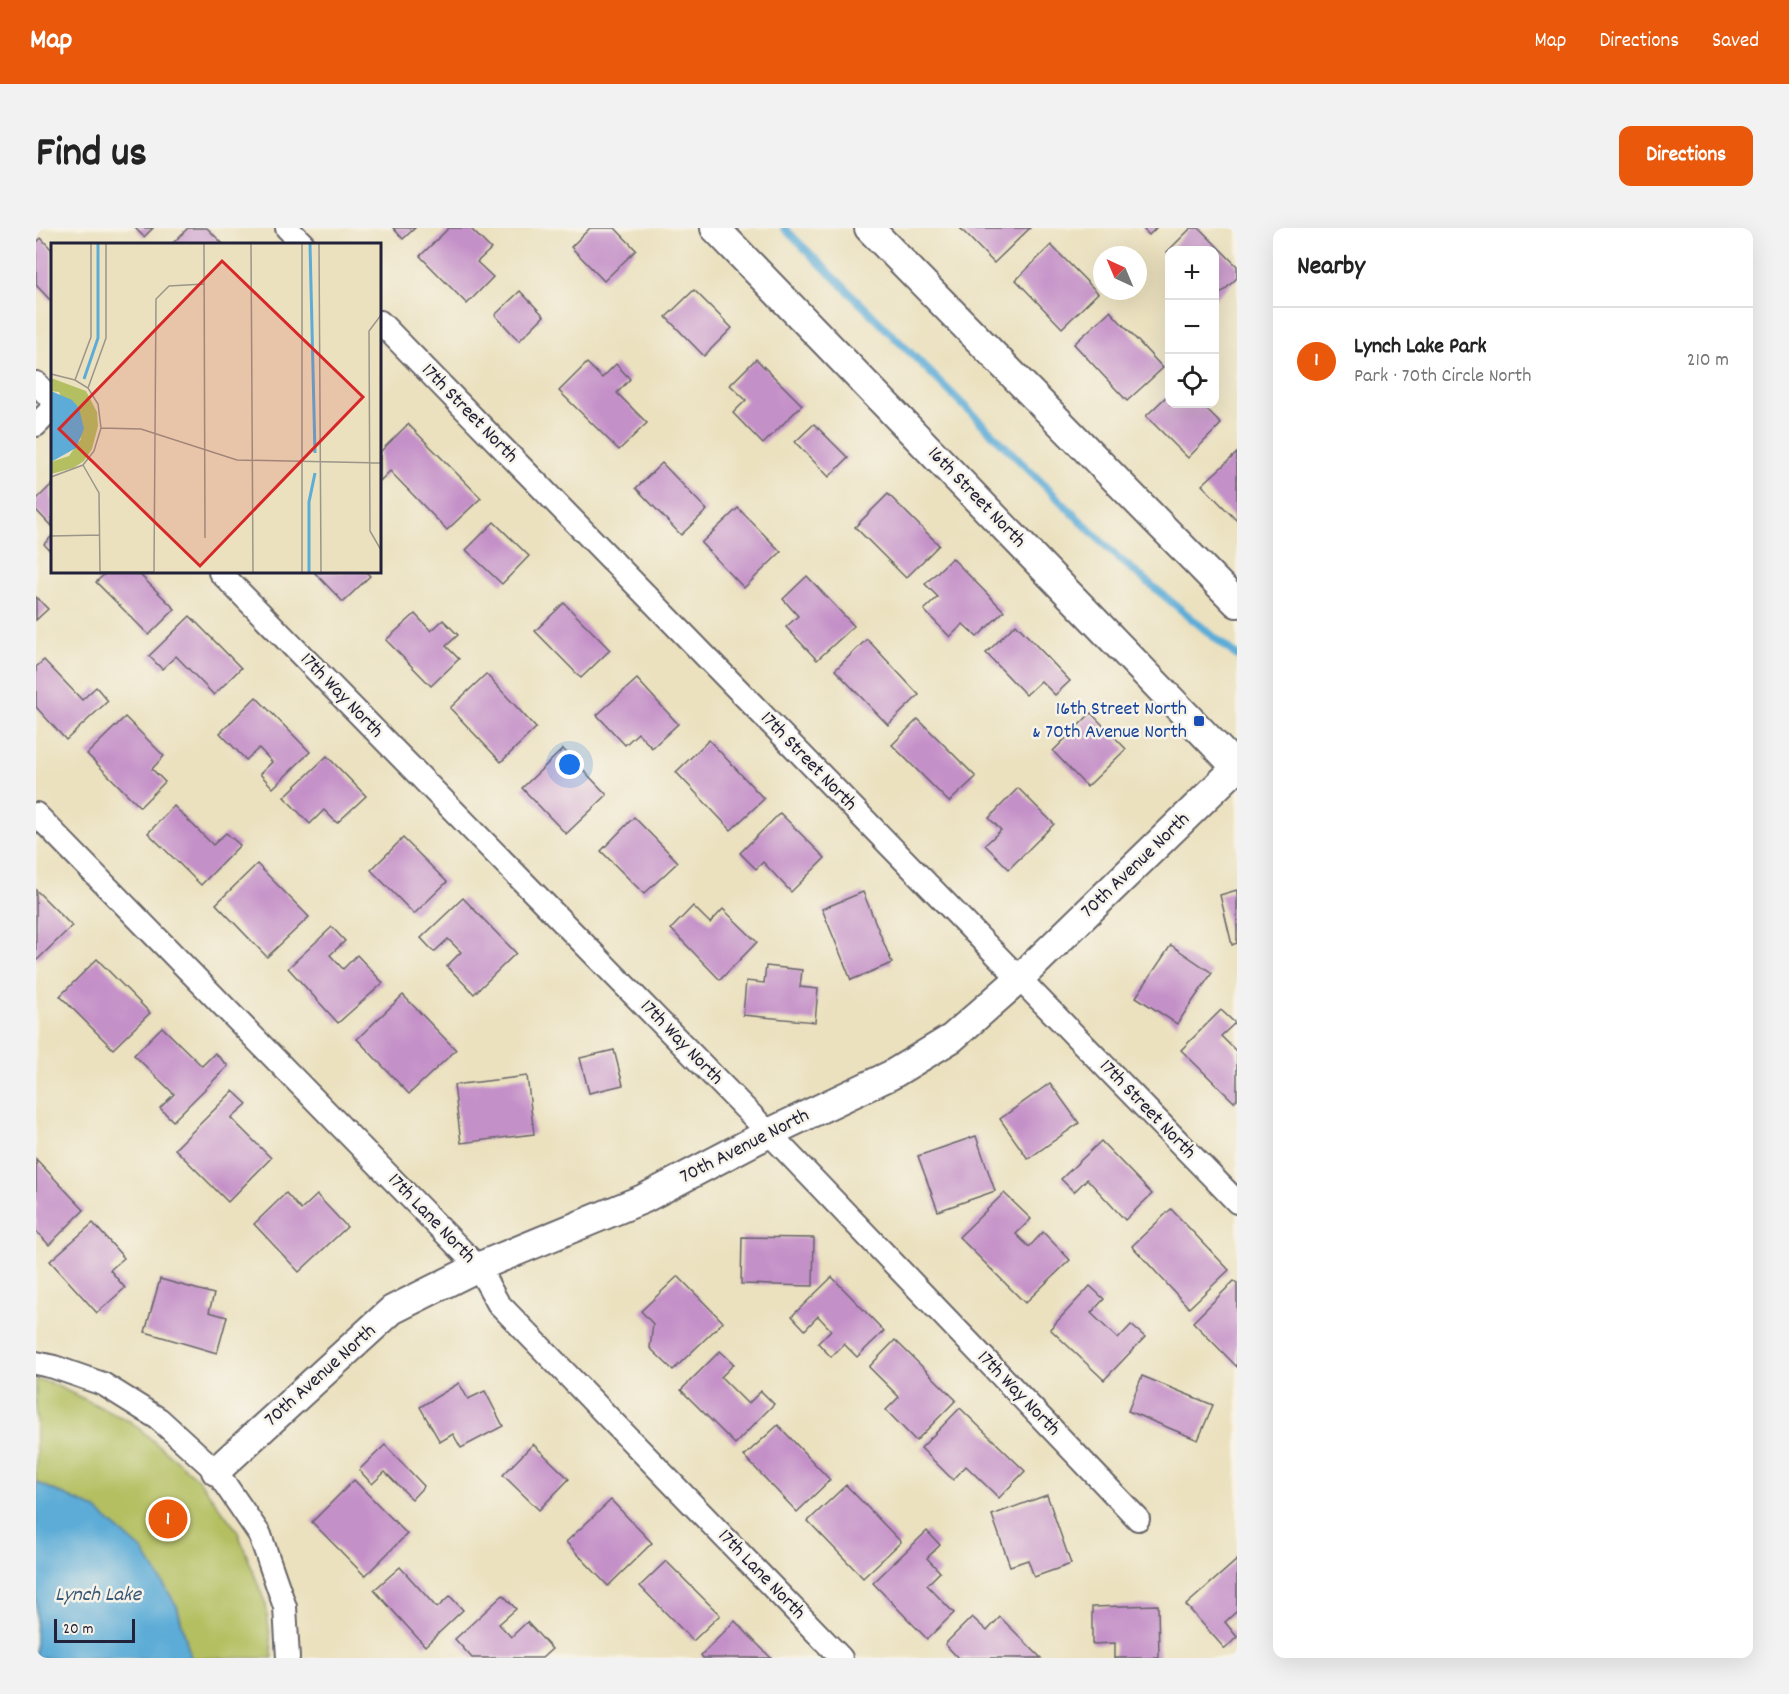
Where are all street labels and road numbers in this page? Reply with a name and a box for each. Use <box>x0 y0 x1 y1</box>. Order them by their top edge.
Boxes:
street label: 17th Street North <box>414 358 524 470</box>
street label: 16th Street North <box>920 441 1032 555</box>
street label: 17th Way North <box>293 647 389 745</box>
street label: 17th Street North <box>753 706 863 818</box>
street label: 70th Avenue North <box>1075 807 1197 925</box>
street label: 17th Way North <box>633 994 729 1092</box>
street label: 17th Street North <box>1092 1054 1202 1166</box>
street label: 70th Avenue North <box>676 1102 814 1192</box>
street label: 17th Lane North <box>381 1168 481 1270</box>
street label: 70th Avenue North <box>259 1318 383 1434</box>
street label: 17th Way North <box>970 1345 1066 1443</box>
street label: 17th Lane North <box>711 1524 811 1626</box>

